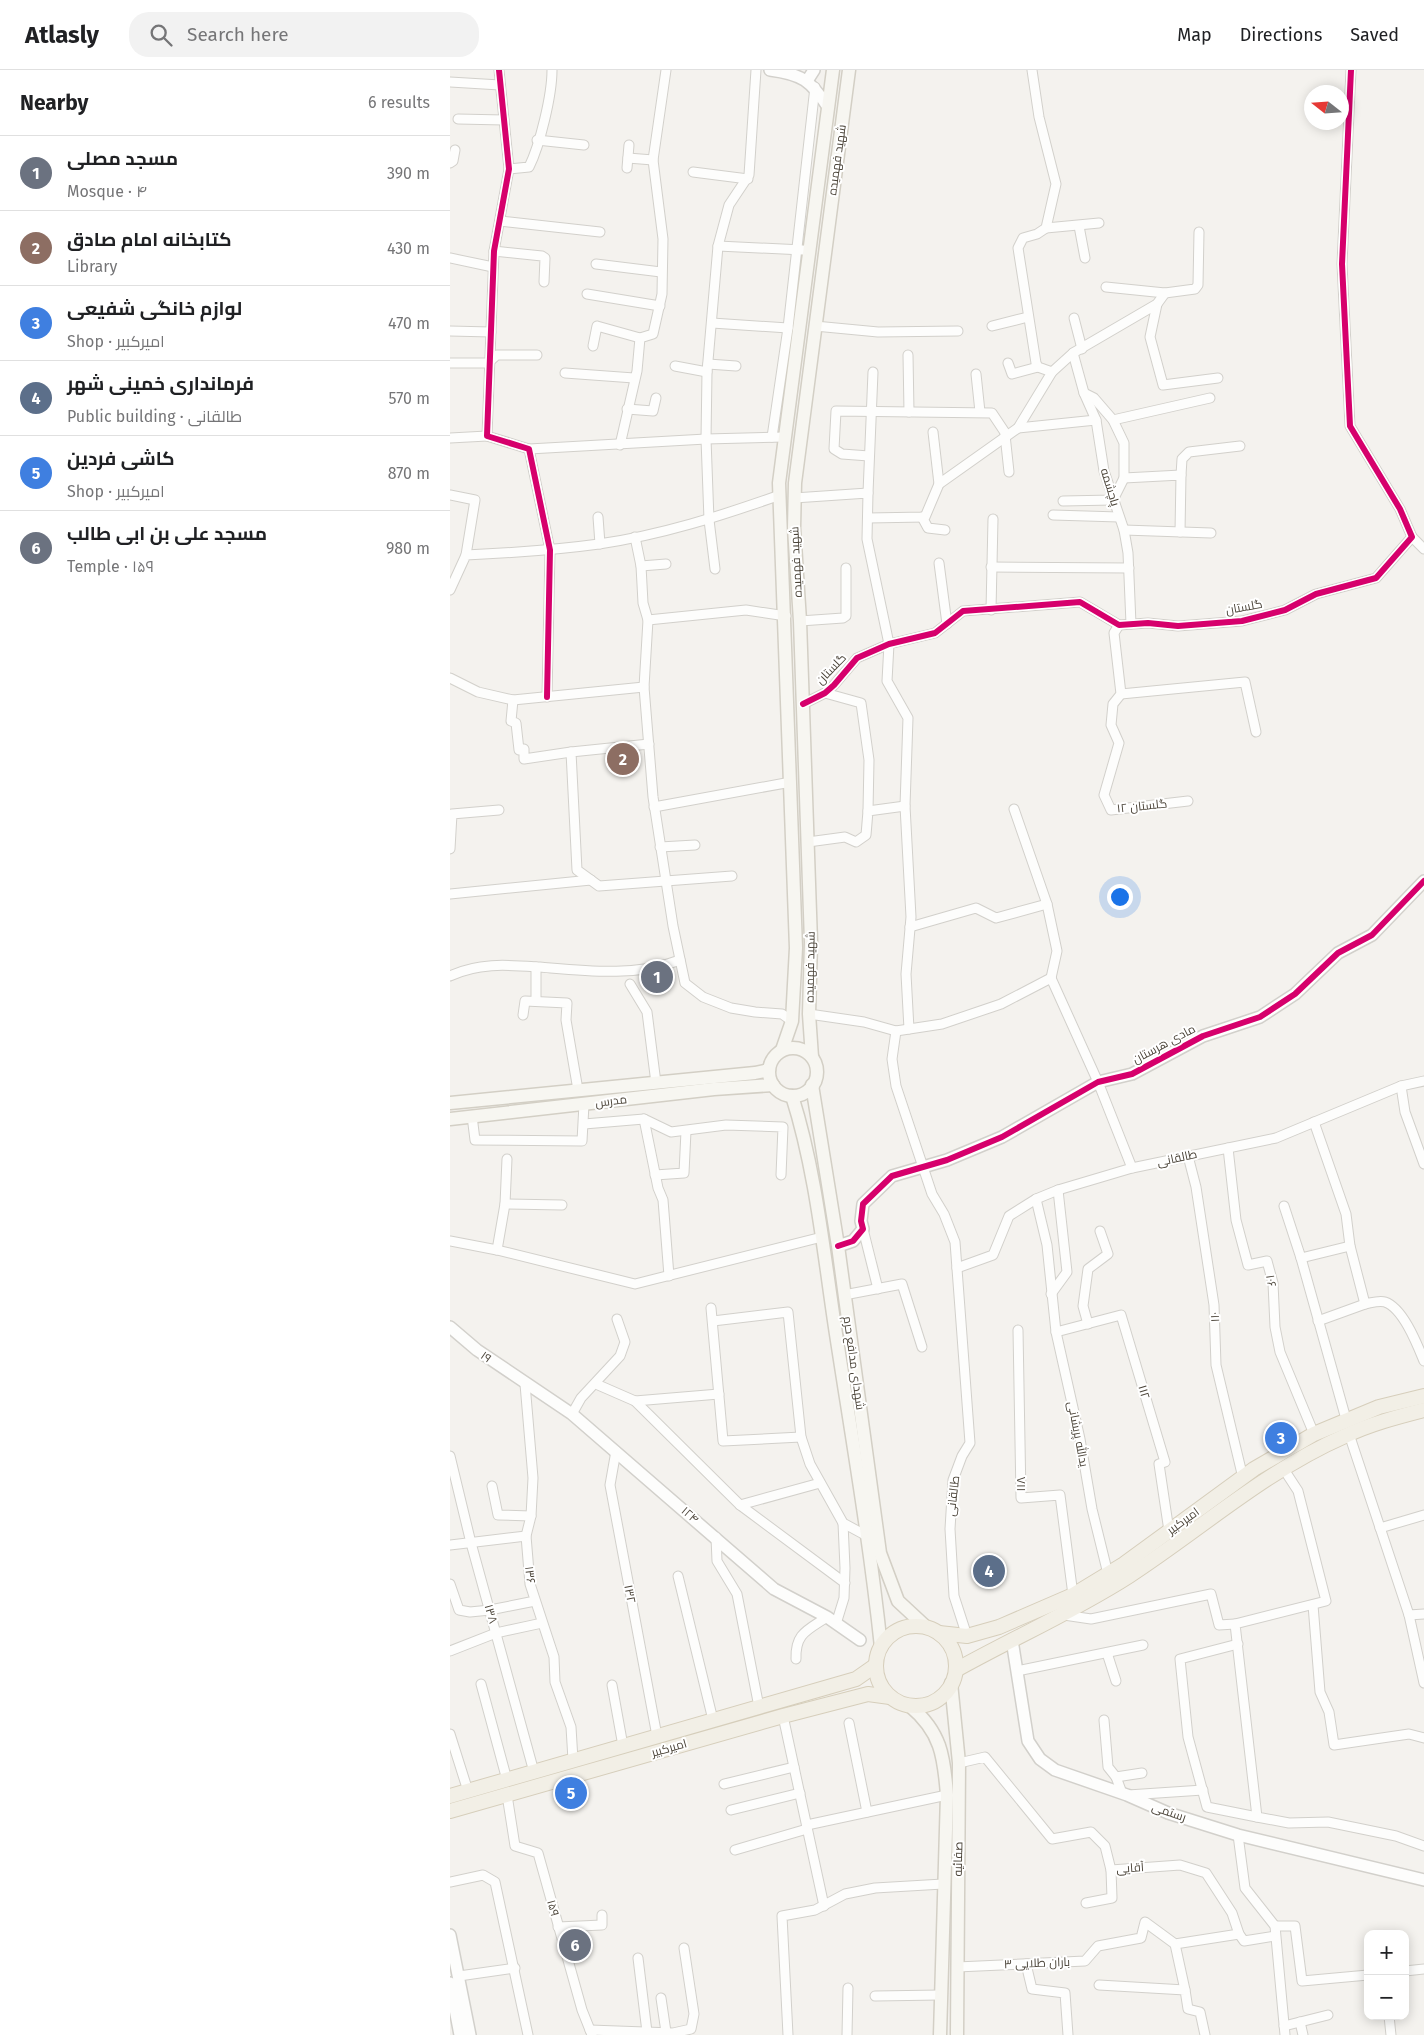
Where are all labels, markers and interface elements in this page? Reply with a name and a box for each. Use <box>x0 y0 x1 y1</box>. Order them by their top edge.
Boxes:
search box <box>129 12 479 57</box>
text: Atlasly <box>25 21 99 49</box>
icon: search <box>147 21 175 49</box>
text: Search here <box>187 23 289 46</box>
text: Map <box>1177 24 1212 46</box>
text: Directions <box>1240 24 1322 46</box>
text: Saved <box>1350 24 1399 46</box>
north arrow <box>1304 85 1349 130</box>
text: Nearby <box>20 90 88 116</box>
text: 6 results <box>368 93 430 112</box>
street label: شهید فهمیده <box>825 124 849 196</box>
text: مسجد مصلی <box>67 147 178 170</box>
text: 1 <box>32 164 40 183</box>
text: 390 m <box>387 164 430 183</box>
text: Mosque · ۴ <box>67 182 147 201</box>
text: کتابخانه امام صادق <box>67 228 232 251</box>
text: 2 <box>32 239 40 258</box>
text: 430 m <box>387 239 430 258</box>
text: Library <box>67 257 117 276</box>
text: لوازم خانگی شفیعی <box>67 297 242 320</box>
text: 3 <box>32 314 40 333</box>
text: 470 m <box>388 314 430 333</box>
text: Shop · امیرکبیر <box>67 332 165 351</box>
text: فرمانداری خمینی شهر <box>67 372 254 395</box>
text: 4 <box>31 389 41 408</box>
text: 570 m <box>389 389 430 408</box>
text: Public building · طالقانی <box>67 407 242 426</box>
text: کاشی فردین <box>67 447 175 470</box>
text: 5 <box>32 464 40 483</box>
text: 870 m <box>388 464 430 483</box>
street label: پاچشمه <box>1096 466 1123 509</box>
text: Shop · امیرکبیر <box>67 482 165 501</box>
text: مسجد علی بن ابی طالب <box>67 522 267 545</box>
street label: شهید فهمیده <box>787 526 805 598</box>
text: 6 <box>31 539 41 558</box>
text: 980 m <box>386 539 430 558</box>
text: Temple · ۱۵۹ <box>67 557 154 576</box>
street label: گلستان <box>1224 597 1264 617</box>
street label: گلستان <box>813 651 849 687</box>
pin: 2 <box>607 740 639 778</box>
street label: گلستان ۱۲ <box>1116 796 1168 816</box>
your location <box>1107 884 1133 910</box>
street label: شهید فهمیده <box>802 931 818 1003</box>
pin: 1 <box>641 958 673 996</box>
street label: مادی هرستان <box>1130 1022 1198 1066</box>
street label: مدرس <box>594 1092 628 1110</box>
street label: طالقانی <box>1156 1147 1198 1169</box>
street label: ۱۰۶ <box>1263 1274 1279 1288</box>
street label: ۱۱۰ <box>1208 1312 1222 1322</box>
street label: شهدای مدافع حرم <box>839 1315 868 1411</box>
street label: ۱۹ <box>478 1348 494 1366</box>
street label: ۱۱۲ <box>1135 1383 1153 1401</box>
street label: یدالله پریشانی <box>1063 1400 1092 1469</box>
pin: 3 <box>1265 1419 1297 1457</box>
street label: طالقانی <box>944 1475 962 1517</box>
street label: ۱۱۸ <box>1014 1476 1028 1491</box>
street label: ۱۲۴ <box>679 1504 701 1526</box>
street label: امیرکبیر <box>1163 1505 1202 1538</box>
pin: 4 <box>973 1552 1005 1590</box>
street label: ۱۳۶ <box>522 1565 538 1585</box>
street label: ۱۳۲ <box>621 1584 639 1604</box>
street label: ۱۳۸ <box>482 1603 501 1626</box>
street label: امیرکبیر <box>649 1736 688 1760</box>
pin: 5 <box>555 1774 587 1812</box>
street label: رستمی <box>1150 1800 1188 1824</box>
street label: صفائیه <box>951 1842 965 1876</box>
street label: آقایی <box>1116 1860 1145 1876</box>
street label: ۱۵۹ <box>544 1898 562 1918</box>
pin: 6 <box>559 1926 591 1964</box>
map controls <box>1364 1930 1409 2020</box>
button: + <box>1364 1930 1409 1975</box>
street label: باران طلایی ۳ <box>1004 1955 1070 1971</box>
button: − <box>1364 1975 1409 2020</box>

